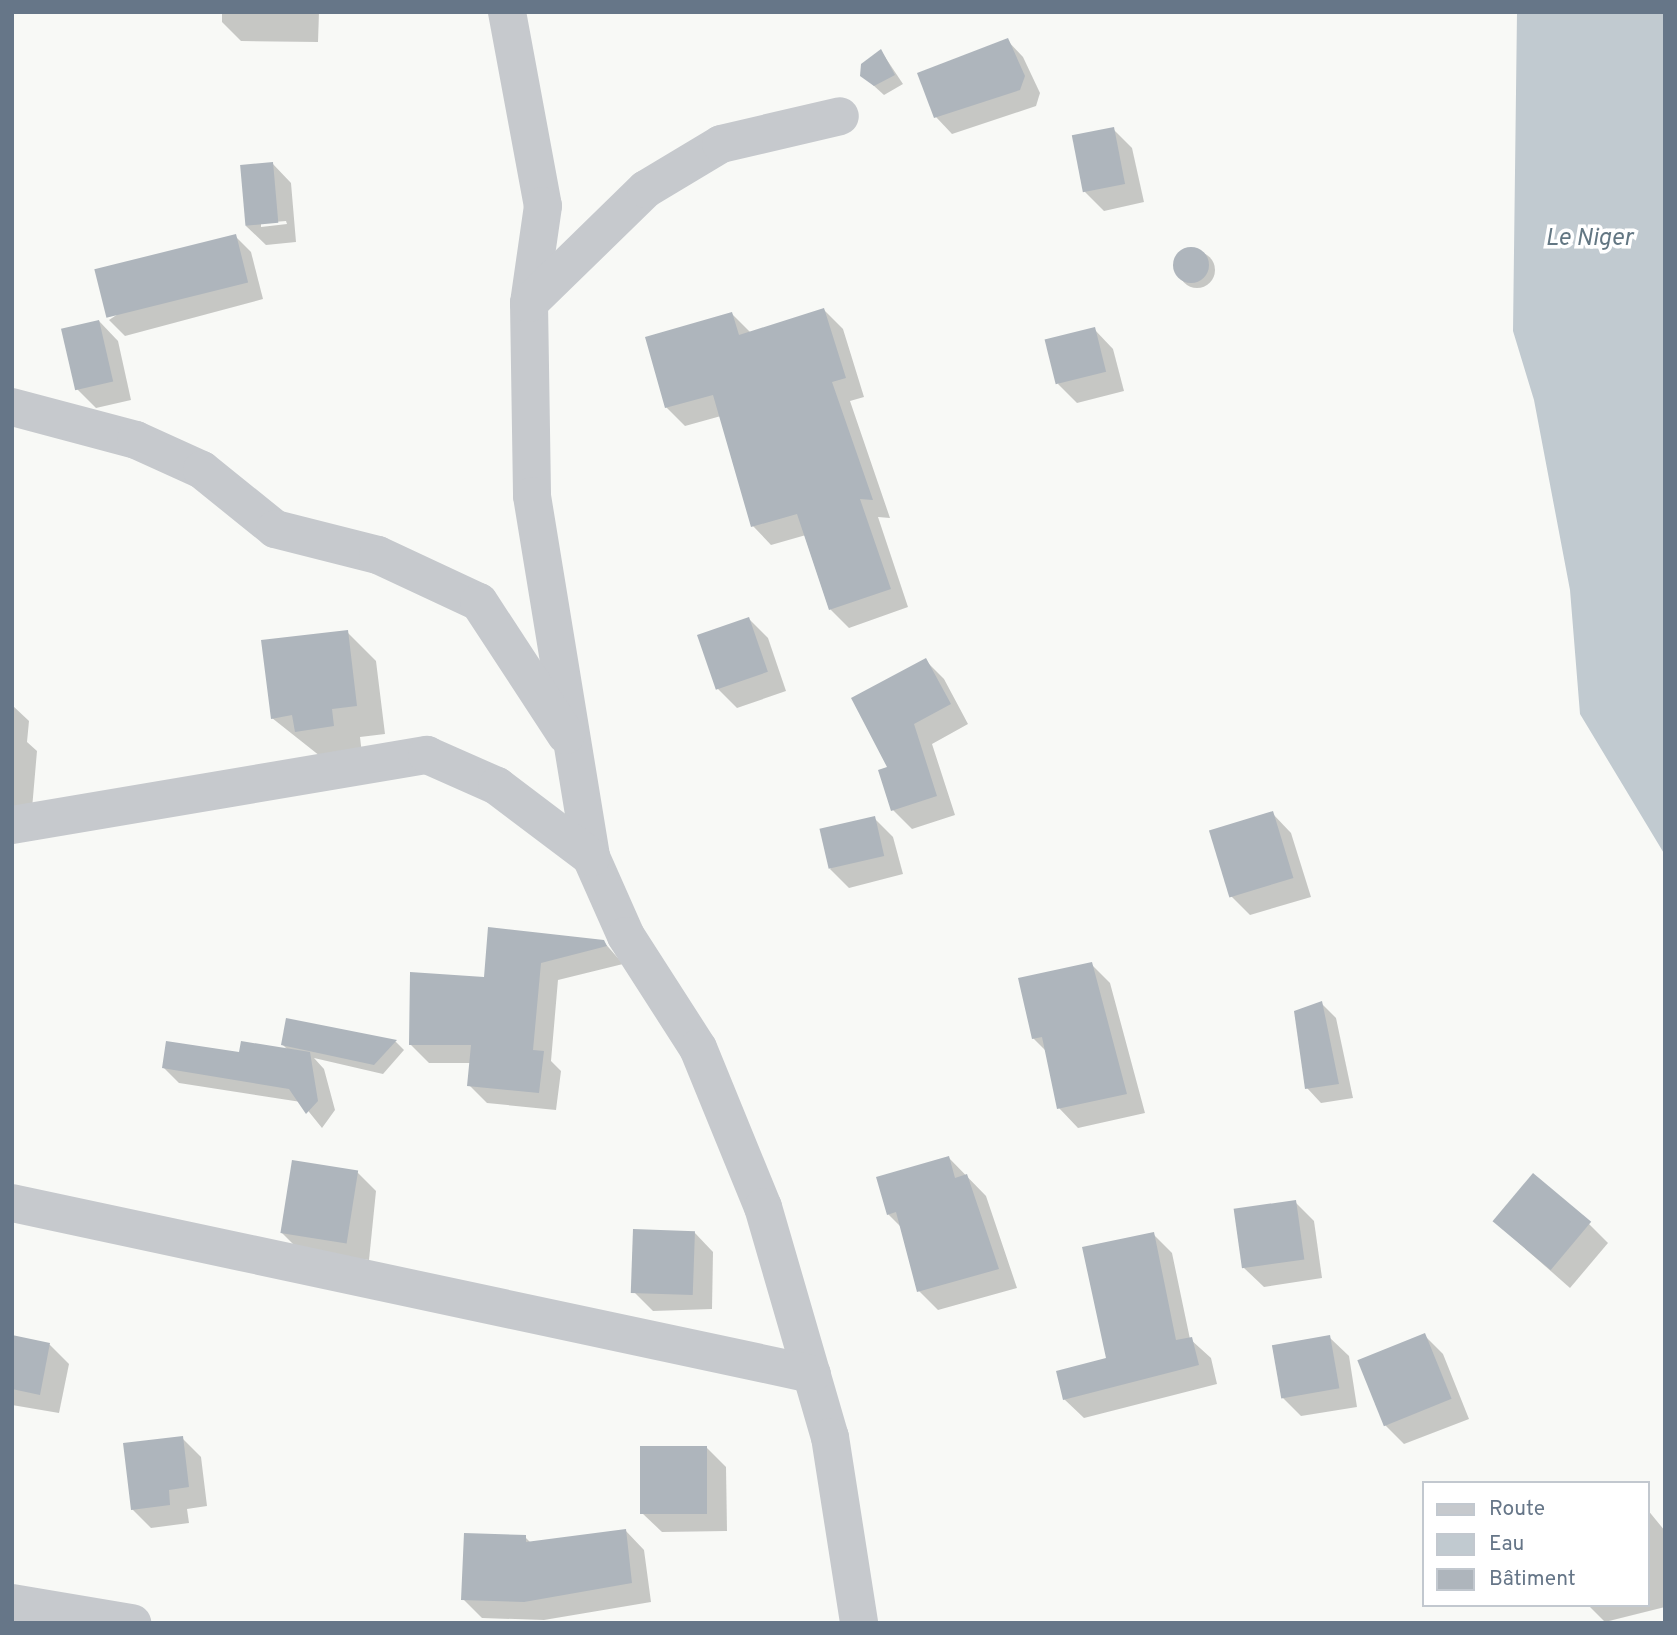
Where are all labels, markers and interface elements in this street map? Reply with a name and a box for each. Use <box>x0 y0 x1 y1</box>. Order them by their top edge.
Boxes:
water label: Le Niger <box>1545 226 1633 254</box>
legend <box>1422 1481 1649 1607</box>
text: Route <box>1489 1496 1545 1523</box>
text: Eau <box>1489 1531 1524 1558</box>
text: Bâtiment <box>1489 1566 1576 1593</box>

